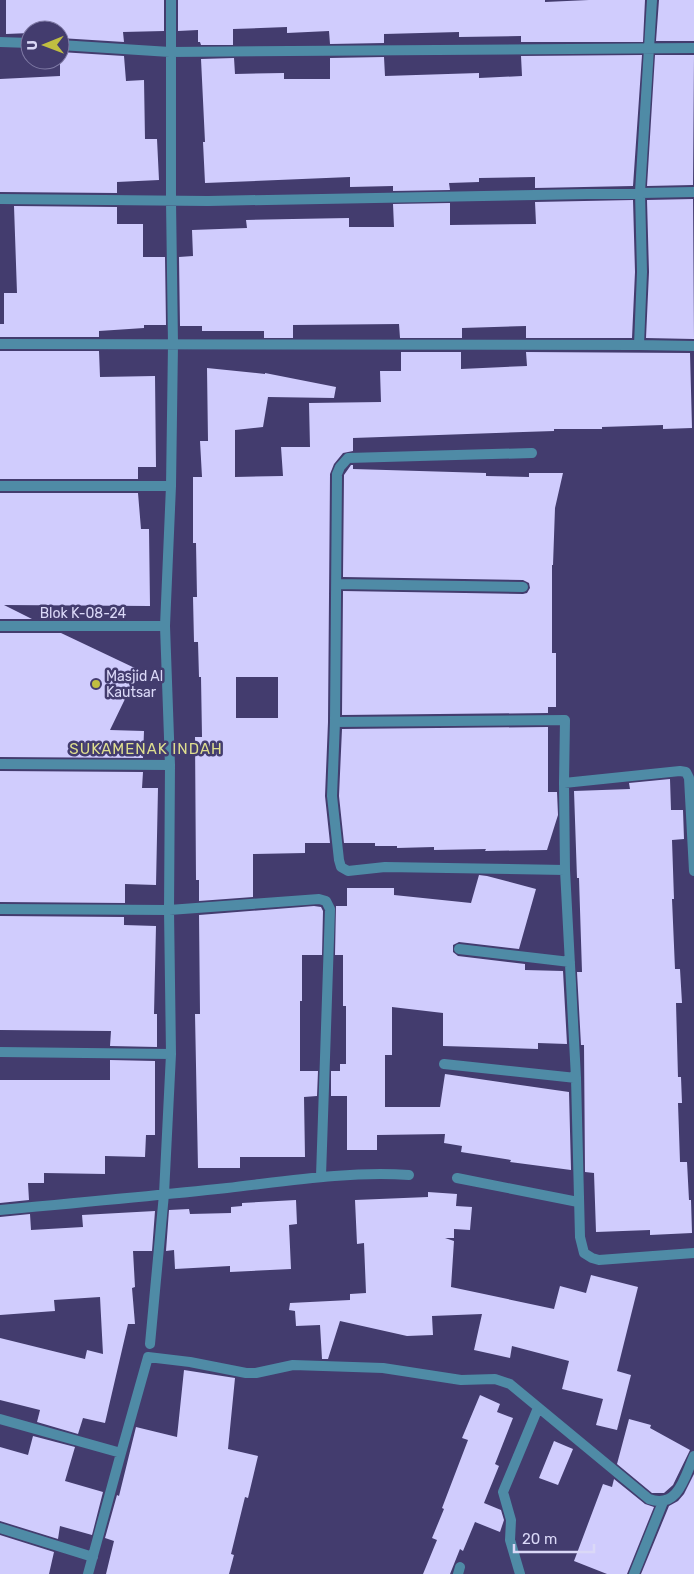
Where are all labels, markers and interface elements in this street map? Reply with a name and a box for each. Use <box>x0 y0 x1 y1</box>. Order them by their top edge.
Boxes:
north arrow <box>20 20 70 70</box>
text: U <box>24 40 41 50</box>
street label: Blok K-08-24 <box>40 605 127 622</box>
place label: Masjid Al Kautsar <box>106 668 163 701</box>
marker: Masjid Al Kautsar <box>90 678 102 690</box>
district label: SUKAMENAK INDAH <box>69 740 223 758</box>
scale bar <box>514 1522 594 1554</box>
text: 20 m <box>522 1530 557 1548</box>

